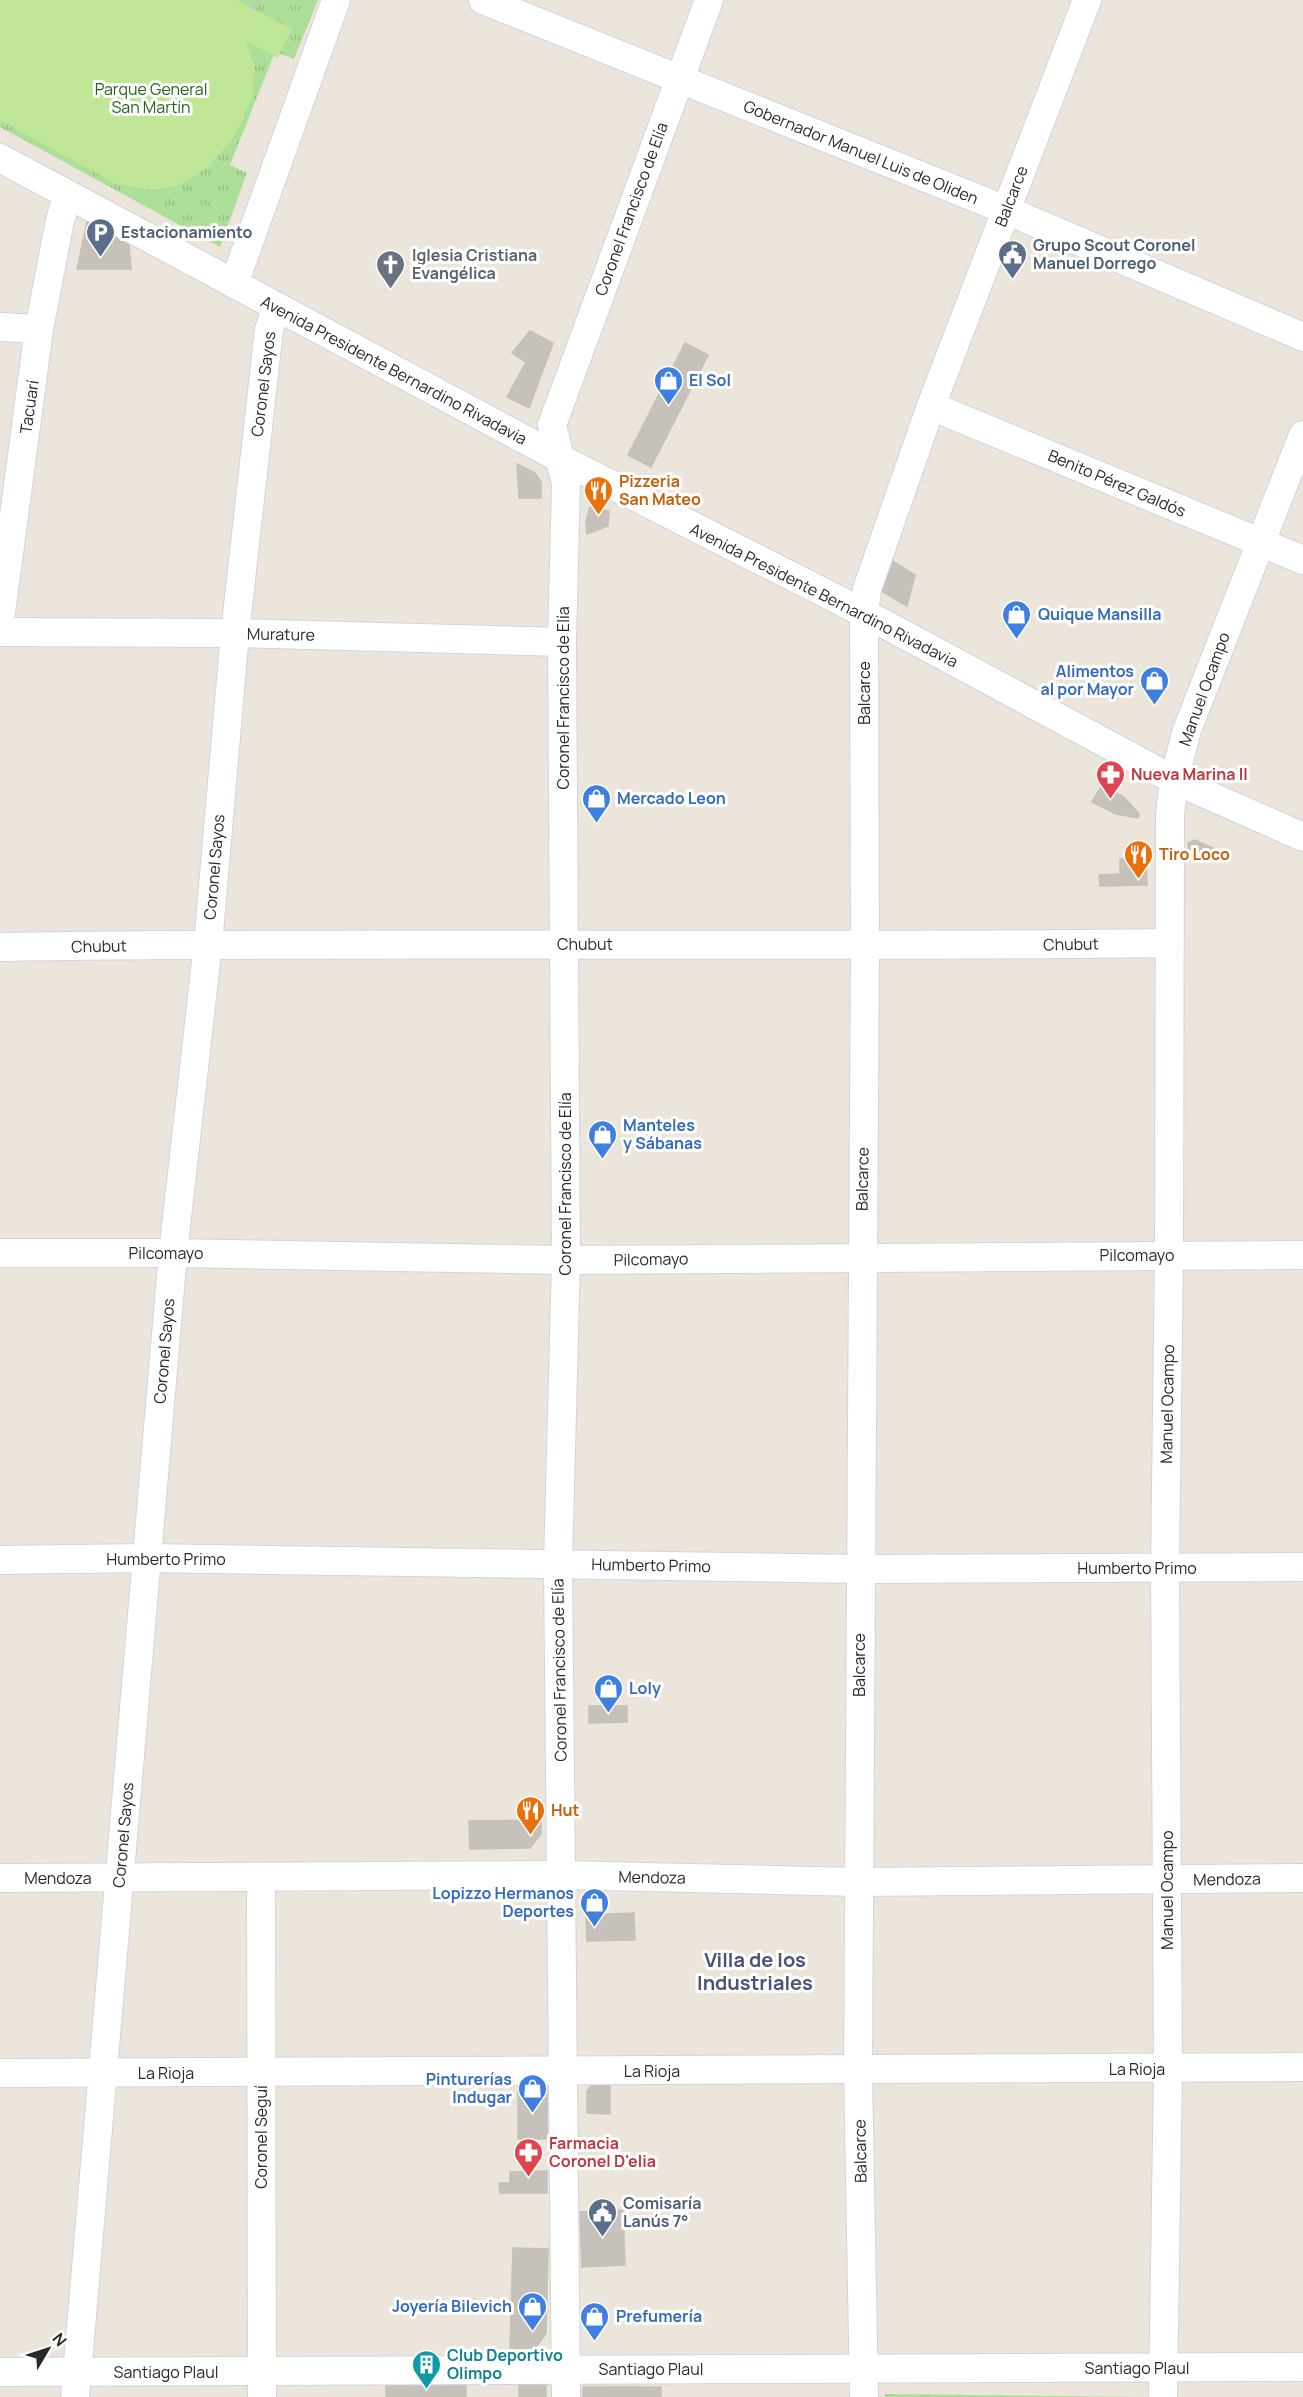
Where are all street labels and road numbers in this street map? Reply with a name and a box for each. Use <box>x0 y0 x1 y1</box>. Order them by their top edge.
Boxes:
street label: Gobernador Manuel Luis de Oliden <box>740 95 982 209</box>
street label: Coronel Francisco de Elía <box>589 119 673 299</box>
street label: Balcarce <box>989 162 1033 230</box>
street label: Avenida Presidente Bernardino Rivadavia <box>257 290 531 450</box>
street label: Coronel Sayos <box>246 330 280 438</box>
street label: Tacuarí <box>14 378 44 435</box>
street label: Benito Pérez Galdós <box>1045 444 1189 522</box>
street label: Avenida Presidente Bernardino Rivadavia <box>686 518 962 672</box>
street label: Coronel Francisco de Elía <box>552 606 574 790</box>
street label: Murature <box>247 622 315 646</box>
street label: Manuel Ocampo <box>1173 629 1235 749</box>
street label: Balcarce <box>853 661 875 725</box>
street label: Coronel Sayos <box>198 813 230 921</box>
street label: Chubut <box>557 933 613 955</box>
street label: Chubut <box>1043 933 1099 955</box>
street label: Chubut <box>71 935 127 957</box>
street label: Coronel Francisco de Elía <box>554 1092 576 1276</box>
street label: Balcarce <box>850 1147 874 1211</box>
street label: Pilcomayo <box>129 1242 203 1264</box>
street label: Pilcomayo <box>1100 1244 1174 1266</box>
street label: Pilcomayo <box>613 1247 689 1271</box>
street label: Coronel Sayos <box>148 1297 180 1405</box>
street label: Manuel Ocampo <box>1155 1344 1179 1464</box>
street label: Humberto Primo <box>106 1548 226 1570</box>
street label: Humberto Primo <box>591 1553 711 1577</box>
street label: Humberto Primo <box>1077 1557 1197 1579</box>
street label: Coronel Francisco de Elía <box>546 1578 572 1762</box>
street label: Balcarce <box>848 1633 870 1697</box>
street label: Coronel Sayos <box>107 1781 139 1889</box>
street label: Manuel Ocampo <box>1156 1830 1178 1950</box>
street label: Mendoza <box>618 1865 686 1889</box>
street label: Mendoza <box>24 1867 92 1889</box>
street label: Mendoza <box>1193 1867 1261 1891</box>
street label: La Rioja <box>1109 2058 1165 2080</box>
street label: La Rioja <box>624 2060 680 2082</box>
street label: La Rioja <box>138 2062 194 2084</box>
street label: Coronel Seguí <box>250 2085 272 2189</box>
street label: Balcarce <box>848 2119 872 2183</box>
street label: Santiago Plaul <box>1085 2357 1189 2379</box>
street label: Santiago Plaul <box>599 2358 703 2380</box>
street label: Santiago Plaul <box>114 2361 218 2383</box>

